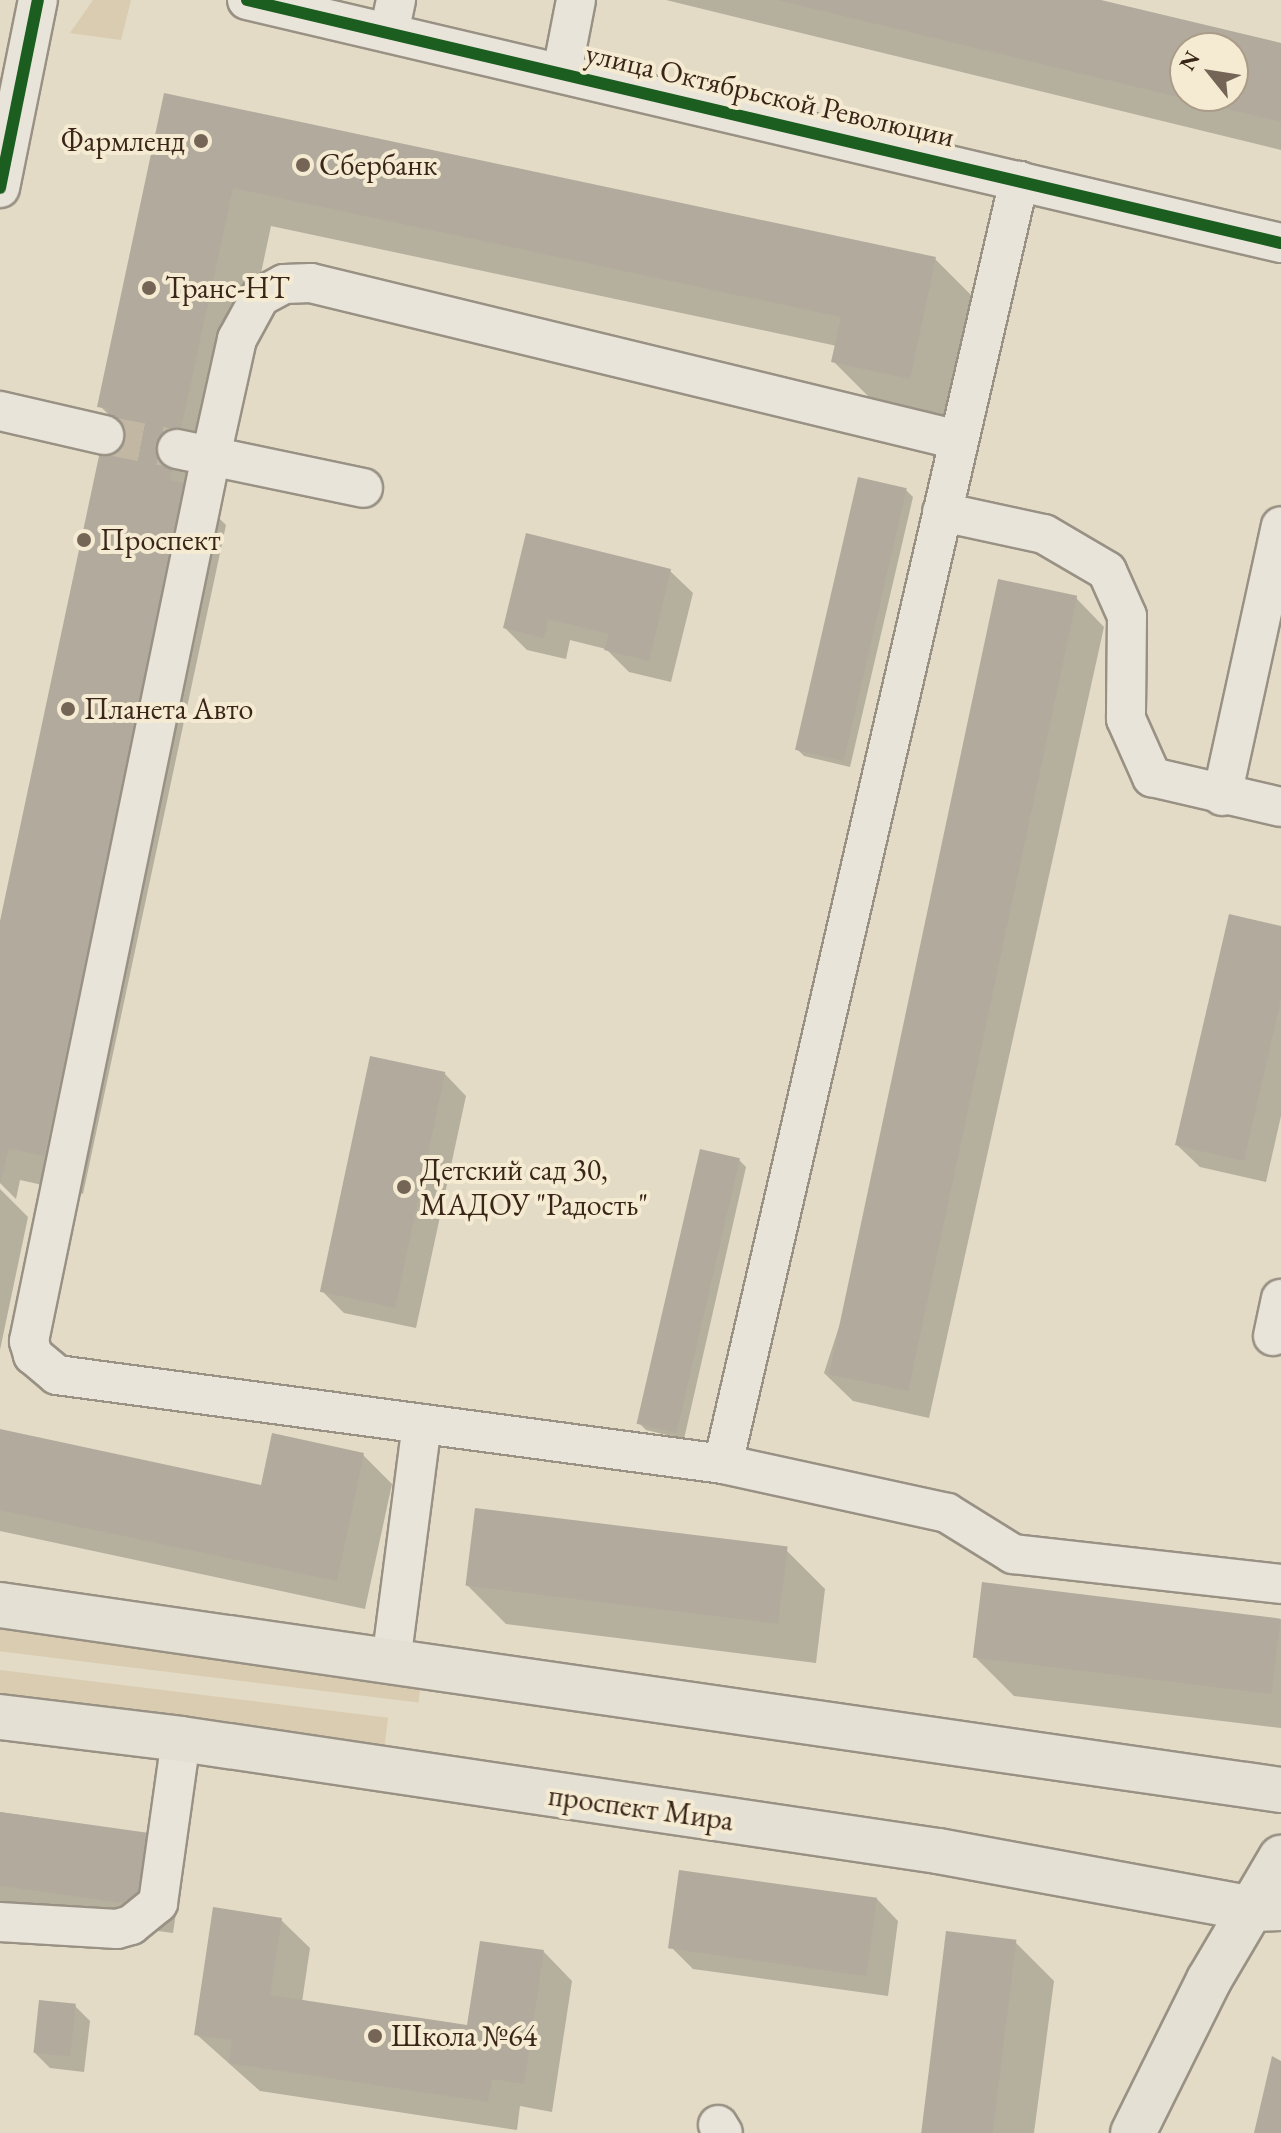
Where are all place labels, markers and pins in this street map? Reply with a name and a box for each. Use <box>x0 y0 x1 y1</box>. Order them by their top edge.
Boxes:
place label: Фармленд <box>61 123 185 159</box>
marker: Фармленд <box>192 132 210 150</box>
place label: Сбербанк <box>319 147 437 183</box>
marker: Сбербанк <box>294 156 312 174</box>
place label: Транс-НТ <box>165 270 289 306</box>
marker: Транс-НТ <box>140 279 158 297</box>
place label: Проспект <box>100 522 220 558</box>
marker: Проспект <box>75 531 93 549</box>
place label: Планета Авто <box>84 691 253 727</box>
marker: Планета Авто <box>59 700 77 718</box>
place label: Детский сад 30, МАДОУ "Радость" <box>420 1152 648 1222</box>
marker: Детский сад 30, МАДОУ "Радость" <box>395 1178 413 1196</box>
place label: Школа №64 <box>391 2018 537 2054</box>
marker: Школа №64 <box>366 2027 384 2045</box>

